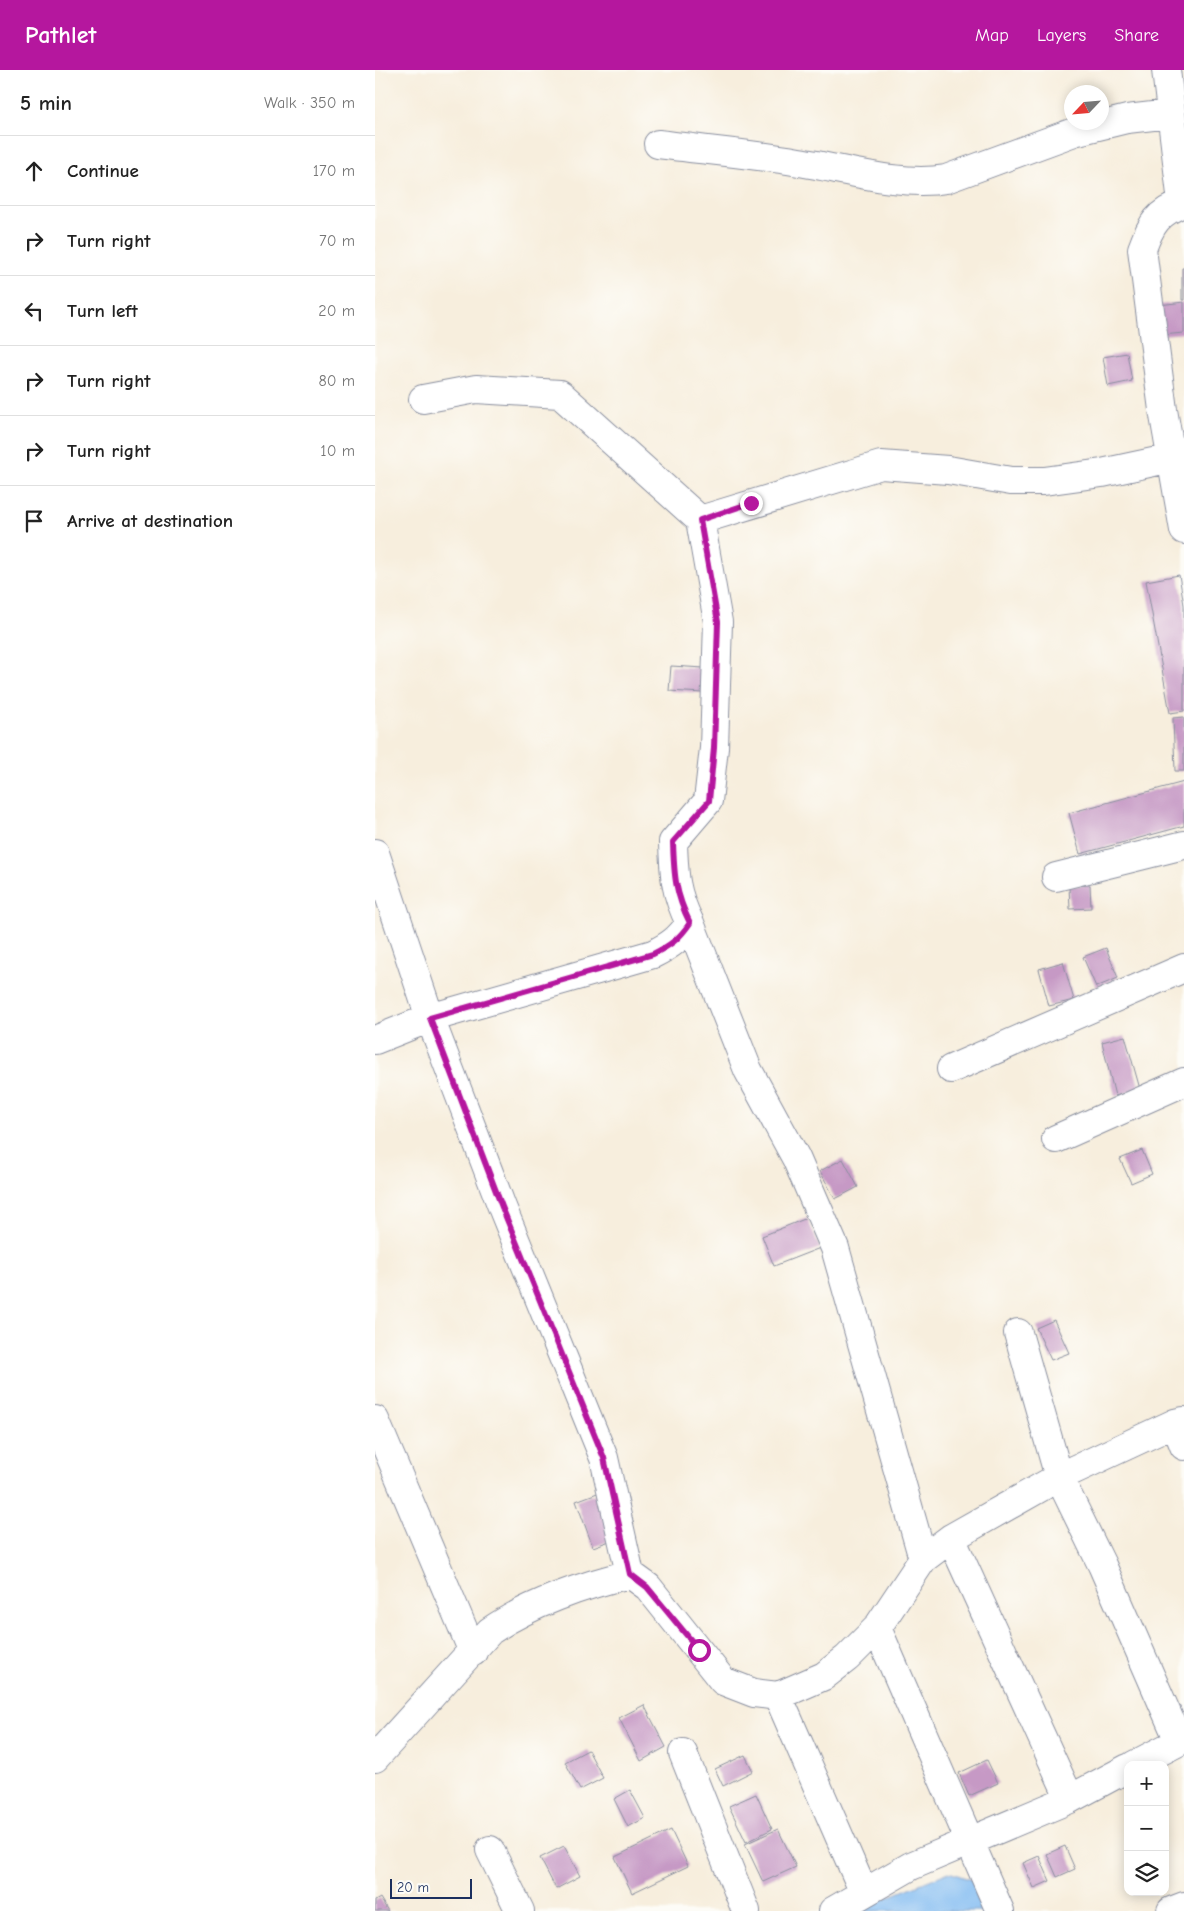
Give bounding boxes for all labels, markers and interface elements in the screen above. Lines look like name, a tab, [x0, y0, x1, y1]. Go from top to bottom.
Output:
text: Pathlet	[25, 21, 96, 49]
text: Map	[975, 25, 1009, 46]
text: Layers	[1037, 25, 1086, 46]
text: Share	[1114, 25, 1159, 46]
north arrow	[1064, 85, 1109, 130]
text: 5 min	[20, 91, 72, 115]
text: Walk · 350 m	[264, 94, 355, 112]
icon: ahead	[20, 157, 48, 185]
text: Continue	[67, 160, 139, 182]
text: 170 m	[313, 162, 355, 180]
icon: right	[20, 227, 48, 255]
text: Turn right	[67, 230, 151, 252]
text: 70 m	[319, 232, 355, 250]
icon: left	[20, 297, 48, 325]
text: Turn left	[67, 300, 138, 322]
text: 20 m	[318, 302, 355, 320]
icon: right	[20, 367, 48, 395]
text: Turn right	[67, 370, 151, 392]
text: 80 m	[318, 372, 355, 390]
icon: right	[20, 437, 48, 465]
text: Turn right	[67, 440, 151, 462]
text: 10 m	[320, 442, 355, 460]
route end	[740, 492, 763, 515]
icon: arrive	[20, 507, 48, 535]
text: Arrive at destination	[67, 510, 233, 532]
route start	[688, 1639, 711, 1662]
map controls	[1124, 1761, 1169, 1896]
button: +	[1124, 1761, 1169, 1806]
button: −	[1124, 1806, 1169, 1851]
button: layers	[1124, 1851, 1169, 1896]
scale bar	[390, 1876, 473, 1899]
text: 20 m	[397, 1879, 429, 1896]

